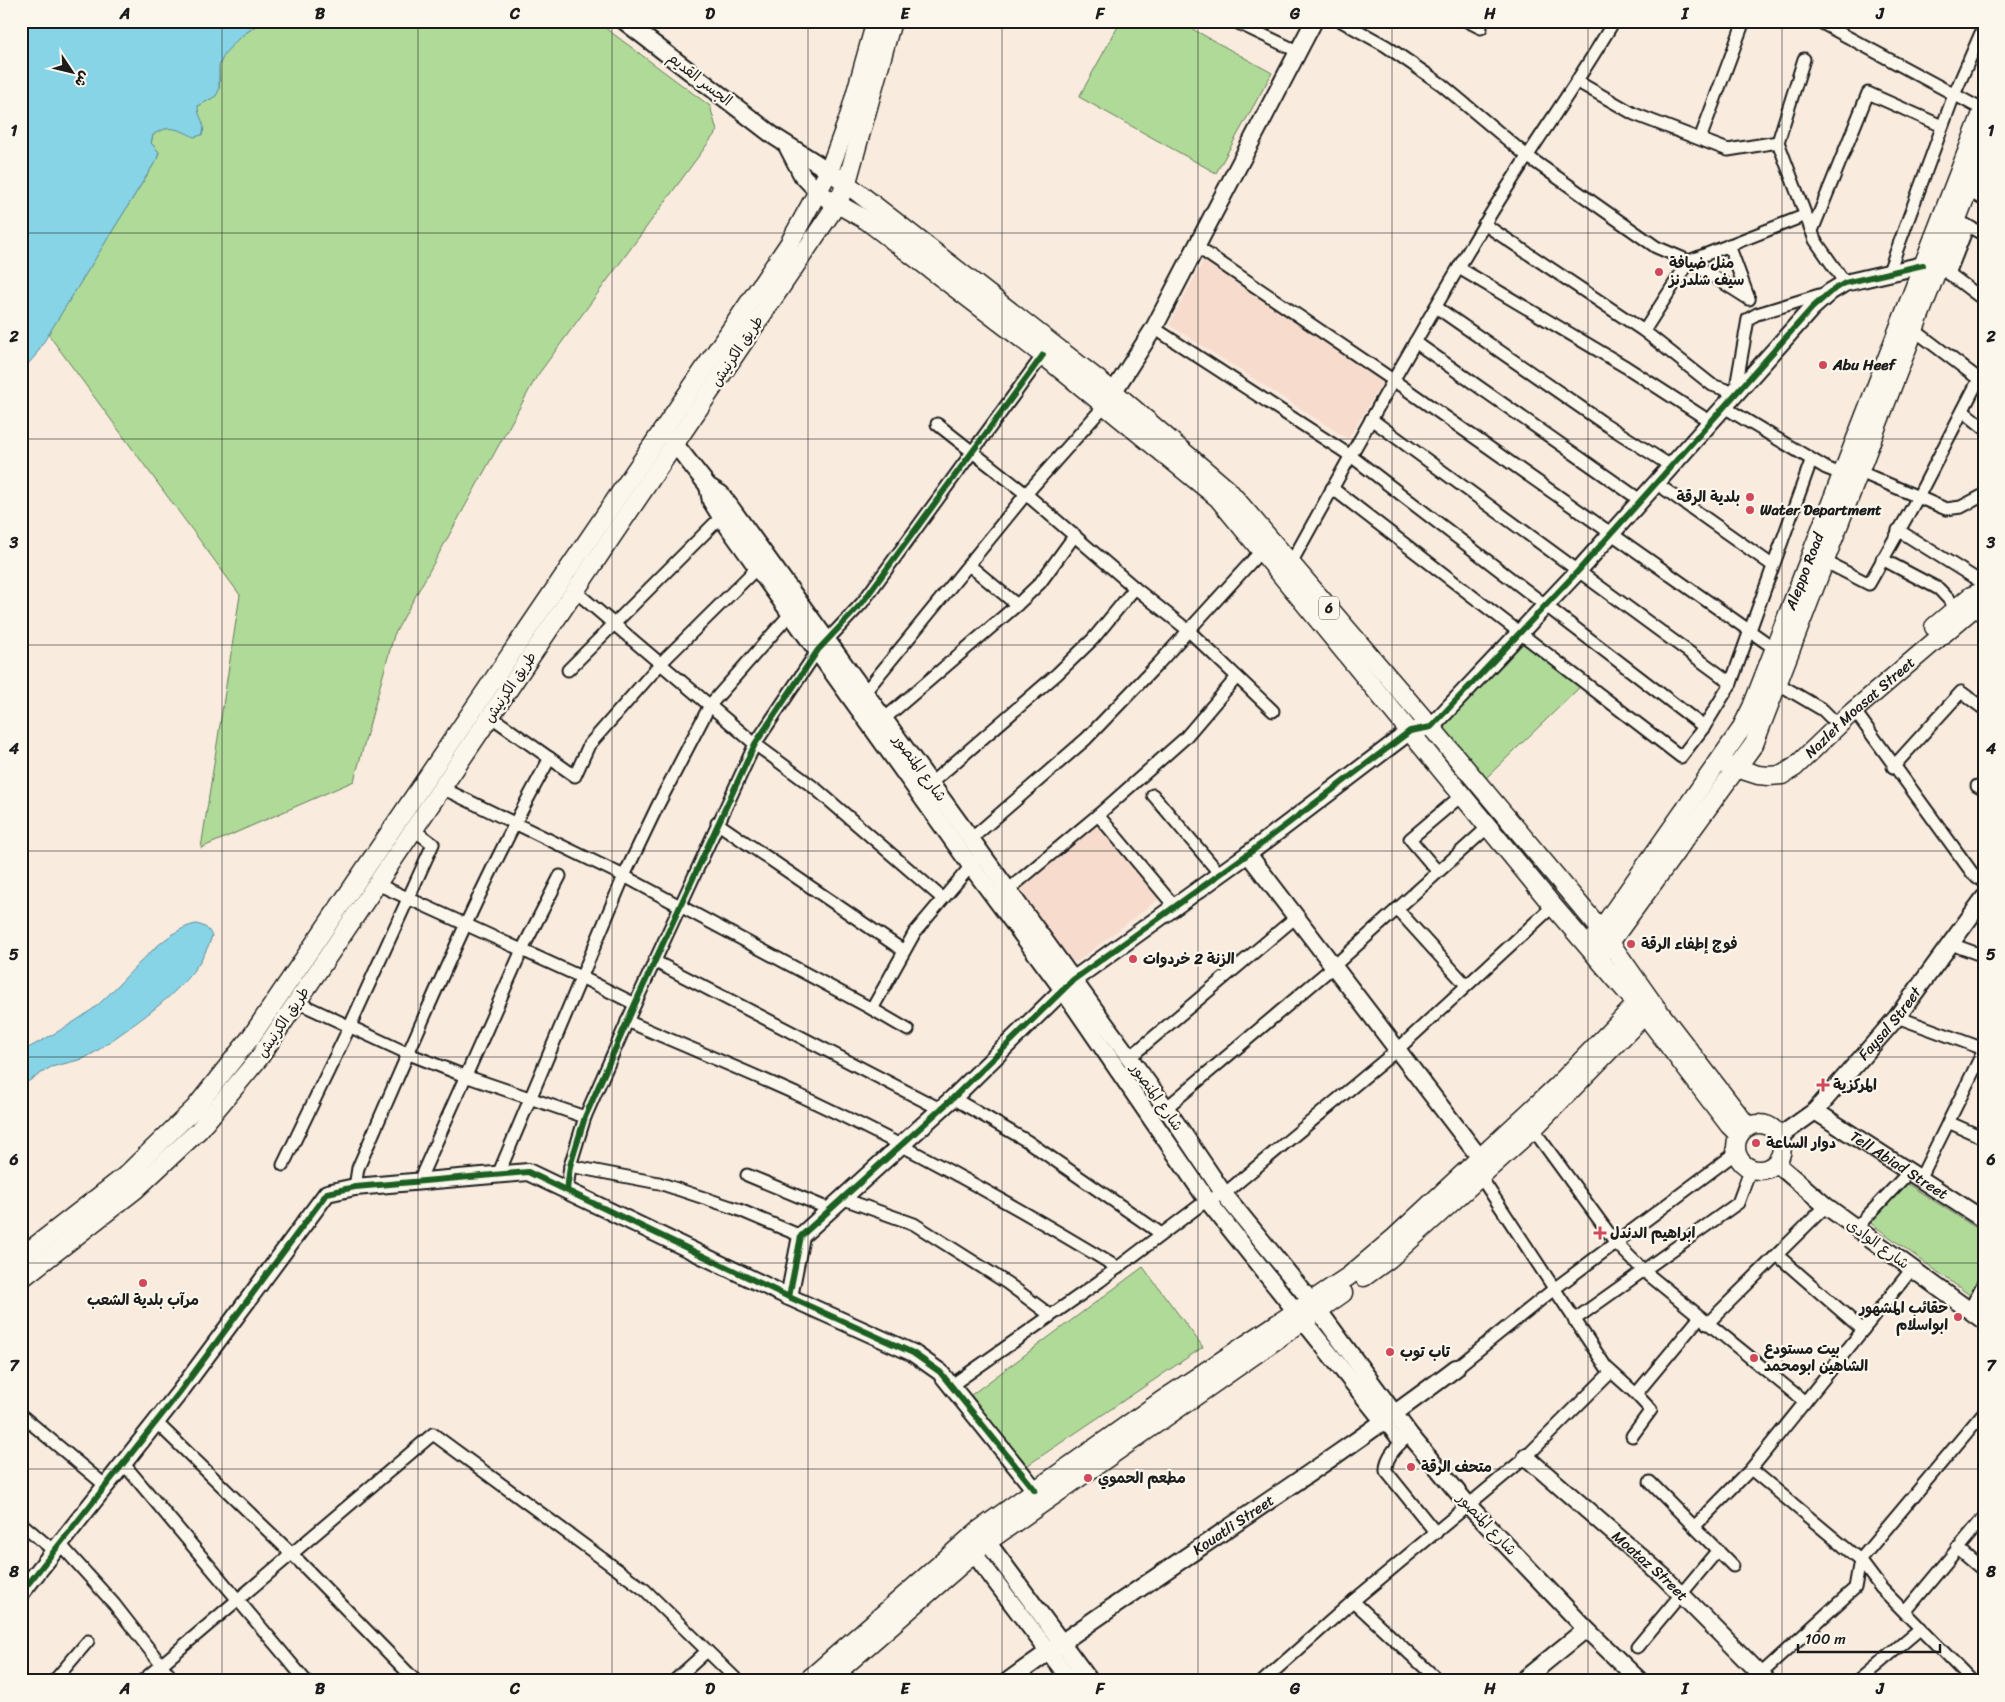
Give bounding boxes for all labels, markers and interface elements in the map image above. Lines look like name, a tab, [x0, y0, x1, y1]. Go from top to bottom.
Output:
text: A	[119, 0, 130, 28]
text: B	[315, 0, 326, 28]
text: C	[509, 0, 521, 28]
text: D	[705, 0, 715, 28]
text: E	[901, 0, 911, 28]
text: F	[1095, 0, 1106, 28]
text: G	[1289, 0, 1301, 28]
text: H	[1483, 0, 1496, 28]
text: I	[1681, 0, 1690, 28]
text: J	[1875, 0, 1885, 28]
street label: الجسر القديم	[662, 45, 738, 113]
north arrow	[48, 48, 98, 98]
text: ش	[68, 66, 97, 93]
text: 1	[11, 116, 18, 145]
text: 1	[1988, 116, 1995, 145]
place label: منل ضيافة سيف شلدرنز	[1667, 250, 1744, 293]
marker: منل ضيافة سيف شلدرنز	[1653, 266, 1665, 278]
street label: طريق الكرنيش	[704, 310, 770, 392]
text: 2	[8, 322, 19, 351]
text: 2	[1985, 322, 1996, 351]
place label: Abu Heef	[1832, 352, 1898, 378]
marker: Abu Heef	[1817, 359, 1829, 371]
place label: بلدية الرقة	[1677, 484, 1740, 510]
marker: بلدية الرقة	[1744, 491, 1756, 503]
place label: Water Department	[1760, 497, 1882, 523]
marker: Water Department	[1744, 504, 1756, 516]
text: 3	[9, 528, 19, 557]
street label: Aleppo Road	[1777, 528, 1832, 615]
text: 3	[1986, 528, 1996, 557]
road number: 6	[1319, 596, 1339, 620]
street label: طريق الكرنيش	[477, 646, 543, 728]
street label: Nazlet Moasat Street	[1798, 650, 1922, 765]
street label: شارع المنصور	[886, 728, 954, 807]
text: 4	[8, 734, 19, 763]
text: 4	[1985, 734, 1996, 763]
place label: فوج إطفاء الرقة	[1641, 931, 1738, 957]
marker: فوج إطفاء الرقة	[1625, 938, 1637, 950]
text: 5	[9, 940, 19, 969]
text: 5	[1986, 940, 1996, 969]
place label: الزنة 2 خردوات	[1143, 946, 1235, 972]
marker: الزنة 2 خردوات	[1127, 953, 1139, 965]
street label: Faysal Street	[1851, 980, 1929, 1067]
street label: طريق الكرنيش	[250, 981, 316, 1063]
street label: شارع المنصور	[1123, 1057, 1190, 1137]
place label: المركزية	[1833, 1072, 1877, 1098]
marker: المركزية	[1817, 1079, 1829, 1091]
street label: Tell Abiad Street	[1845, 1124, 1954, 1207]
place label: دوار الساعة	[1766, 1130, 1836, 1156]
marker: دوار الساعة	[1750, 1137, 1762, 1149]
text: 6	[8, 1145, 19, 1174]
text: 6	[1985, 1145, 1996, 1174]
street label: شارع الوادى	[1841, 1212, 1915, 1276]
place label: ابراهيم الدندل	[1610, 1220, 1696, 1246]
marker: ابراهيم الدندل	[1594, 1227, 1606, 1239]
marker: مرآب بلدية الشعب	[137, 1277, 149, 1289]
place label: مرآب بلدية الشعب	[87, 1287, 199, 1313]
place label: حقائب المشهور ابواسلام	[1857, 1295, 1948, 1338]
marker: حقائب المشهور ابواسلام	[1952, 1311, 1964, 1323]
place label: بيت مستودع الشاهين ابومحمد	[1764, 1336, 1868, 1379]
place label: تاب توب	[1400, 1339, 1451, 1365]
marker: تاب توب	[1384, 1346, 1396, 1358]
text: 7	[9, 1351, 20, 1380]
text: 7	[1986, 1351, 1997, 1380]
marker: بيت مستودع الشاهين ابومحمد	[1748, 1352, 1760, 1364]
place label: متحف الرقة	[1421, 1454, 1492, 1480]
marker: متحف الرقة	[1405, 1461, 1417, 1473]
place label: مطعم الحموي	[1098, 1465, 1186, 1491]
marker: مطعم الحموي	[1082, 1472, 1094, 1484]
street label: شارع المنصور	[1450, 1486, 1523, 1562]
street label: Kouatli Street	[1187, 1487, 1280, 1562]
street label: Moataz Street	[1606, 1524, 1695, 1608]
text: 8	[8, 1557, 19, 1586]
text: 8	[1985, 1557, 1996, 1586]
scale bar	[1798, 1622, 1940, 1654]
text: 100 m	[1805, 1626, 1846, 1652]
text: A	[119, 1674, 130, 1702]
text: B	[315, 1674, 326, 1702]
text: C	[509, 1674, 521, 1702]
text: D	[705, 1674, 715, 1702]
text: E	[901, 1674, 911, 1702]
text: F	[1095, 1674, 1106, 1702]
text: G	[1289, 1674, 1301, 1702]
text: H	[1483, 1674, 1496, 1702]
text: I	[1681, 1674, 1690, 1702]
text: J	[1875, 1674, 1885, 1702]

